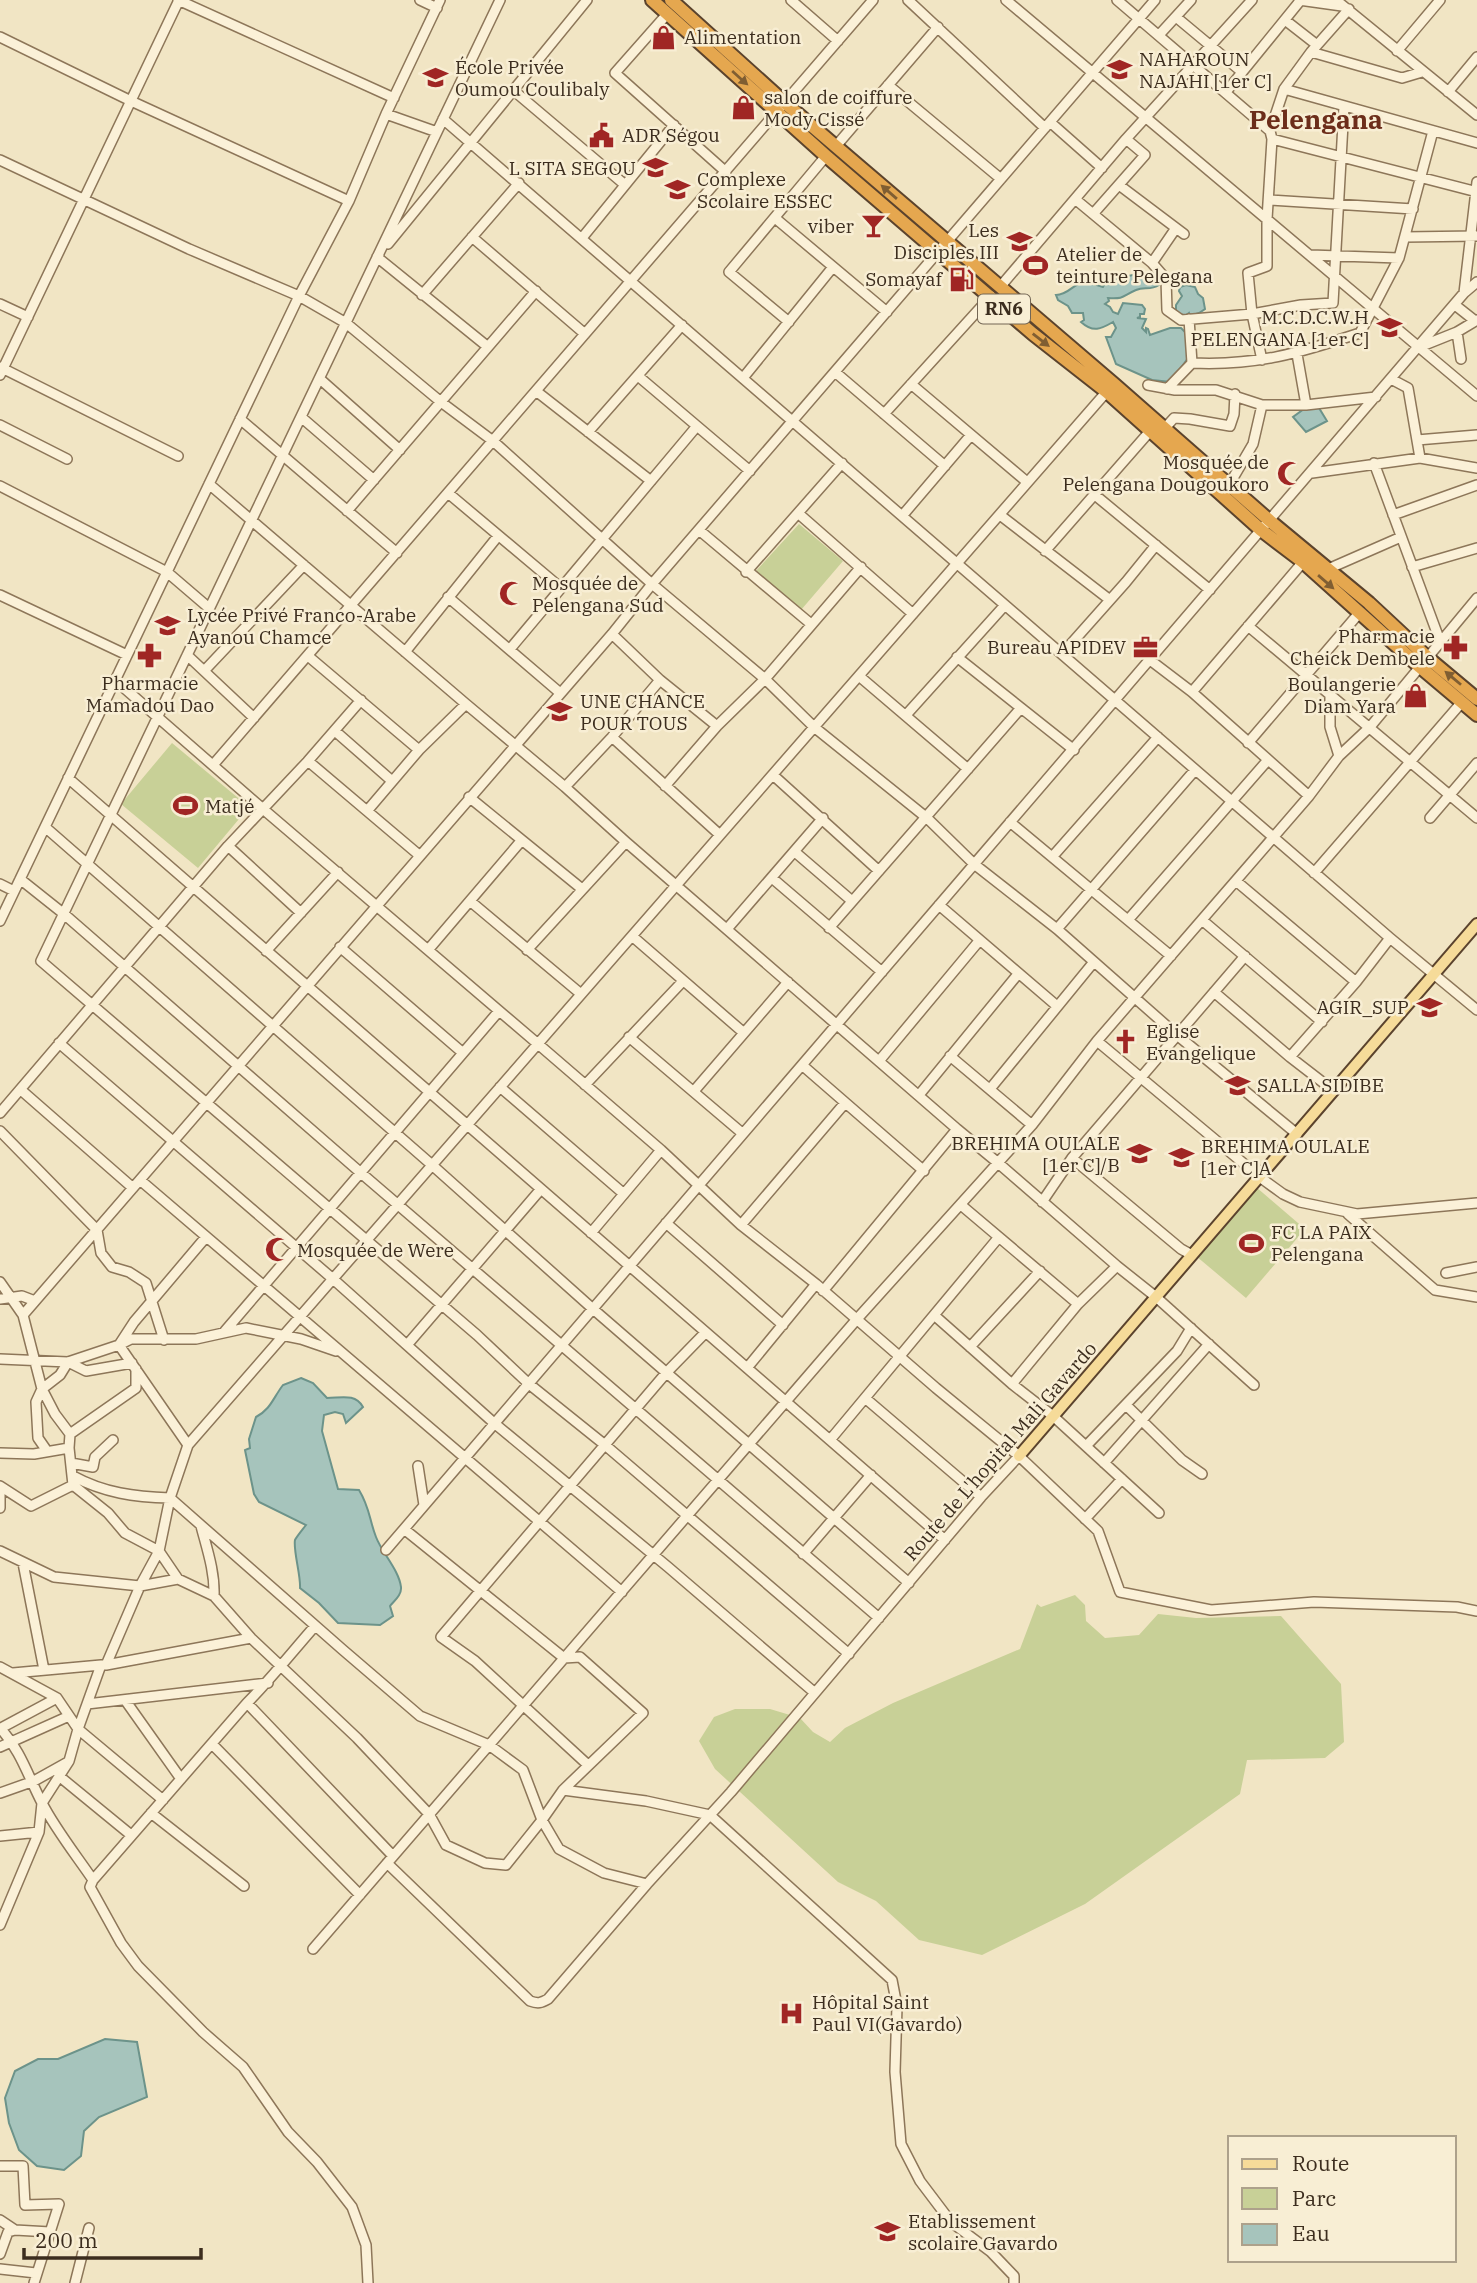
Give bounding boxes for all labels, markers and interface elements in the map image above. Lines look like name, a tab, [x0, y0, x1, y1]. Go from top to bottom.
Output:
shop icon: Alimentation	[650, 23, 678, 51]
place label: Alimentation	[684, 25, 801, 49]
place label: NAHAROUN NAJAHI [1er C]	[1139, 47, 1272, 93]
place label: École Privée Oumou Coulibaly	[455, 55, 610, 101]
school or university icon: NAHAROUN NAJAHI [1er C]	[1105, 56, 1133, 84]
school or university icon: École Privée Oumou Coulibaly	[421, 64, 449, 92]
one-way arrow	[731, 70, 748, 86]
place label: salon de coiffure Mody Cissé	[764, 85, 912, 131]
shop icon: salon de coiffure Mody Cissé	[730, 94, 758, 122]
district label: Pelengana	[1249, 102, 1383, 136]
public building icon: ADR Ségou	[588, 121, 616, 149]
place label: ADR Ségou	[622, 123, 720, 147]
school or university icon: L SITA SEGOU	[642, 154, 670, 182]
place label: L SITA SEGOU	[509, 156, 636, 180]
place label: Complexe Scolaire ESSEC	[697, 167, 833, 213]
school or university icon: Complexe Scolaire ESSEC	[663, 176, 691, 204]
one-way arrow	[880, 184, 898, 200]
bar icon: viber	[860, 212, 888, 240]
place label: viber	[808, 214, 855, 238]
place label: Les Disciples III	[894, 218, 999, 264]
school or university icon: Les Disciples III	[1005, 227, 1033, 255]
place label: Atelier de teinture Pelegana	[1056, 242, 1213, 288]
sports icon: Atelier de teinture Pelegana	[1022, 251, 1050, 279]
fuel station icon: Somayaf	[948, 265, 976, 293]
place label: Somayaf	[865, 267, 943, 291]
road number: RN6	[978, 295, 1030, 324]
place label: M.C.D.C.W.H PELENGANA [1er C]	[1191, 305, 1369, 351]
school or university icon: M.C.D.C.W.H PELENGANA [1er C]	[1375, 314, 1403, 342]
one-way arrow	[1032, 332, 1049, 347]
place label: Mosquée de Pelengana Dougoukoro	[1062, 450, 1269, 496]
mosque icon: Mosquée de Pelengana Dougoukoro	[1275, 459, 1303, 487]
place label: Mosquée de Pelengana Sud	[532, 571, 664, 617]
one-way arrow	[1317, 574, 1335, 590]
mosque icon: Mosquée de Pelengana Sud	[498, 580, 526, 608]
place label: Lycée Privé Franco-Arabe Ayanou Chamce	[187, 603, 416, 649]
school or university icon: Lycée Privé Franco-Arabe Ayanou Chamce	[153, 612, 181, 640]
place label: Pharmacie Cheick Dembele	[1290, 624, 1435, 670]
office icon: Bureau APIDEV	[1132, 633, 1160, 661]
pharmacy icon: Pharmacie Cheick Dembele	[1441, 633, 1469, 661]
place label: Bureau APIDEV	[987, 635, 1126, 659]
pharmacy icon: Pharmacie Mamadou Dao	[136, 641, 164, 669]
place label: Pharmacie Mamadou Dao	[86, 671, 214, 717]
one-way arrow	[1444, 671, 1462, 686]
place label: Boulangerie Diam Yara	[1288, 672, 1396, 718]
shop icon: Boulangerie Diam Yara	[1402, 681, 1430, 709]
place label: UNE CHANCE POUR TOUS	[580, 689, 705, 735]
school or university icon: UNE CHANCE POUR TOUS	[546, 698, 574, 726]
sports icon: Matjé	[171, 792, 199, 820]
place label: Matjé	[205, 794, 254, 818]
school or university icon: AGIR_SUP	[1415, 993, 1443, 1021]
place label: AGIR_SUP	[1316, 995, 1409, 1019]
place label: Eglise Evangelique	[1146, 1019, 1256, 1065]
church icon: Eglise Evangelique	[1112, 1028, 1140, 1056]
school or university icon: SALLA SIDIBE	[1223, 1071, 1251, 1099]
place label: SALLA SIDIBE	[1257, 1073, 1384, 1097]
place label: BREHIMA OULALE [1er C]/B	[951, 1131, 1120, 1177]
place label: BREHIMA OULALE [1er C]A	[1201, 1134, 1370, 1180]
school or university icon: BREHIMA OULALE [1er C]/B	[1126, 1140, 1154, 1168]
school or university icon: BREHIMA OULALE [1er C]A	[1167, 1143, 1195, 1171]
place label: FC LA PAIX Pelengana	[1271, 1220, 1372, 1266]
sports icon: FC LA PAIX Pelengana	[1237, 1229, 1265, 1257]
mosque icon: Mosquée de Were	[263, 1236, 291, 1264]
place label: Mosquée de Were	[297, 1238, 454, 1262]
street label: Route de L'hopital Mali Gavardo	[898, 1337, 1102, 1565]
place label: Hôpital Saint Paul VI(Gavardo)	[812, 1990, 962, 2036]
hospital icon: Hôpital Saint Paul VI(Gavardo)	[778, 1999, 806, 2027]
legend	[1228, 2136, 1456, 2262]
text: Route	[1292, 2149, 1349, 2177]
text: Parc	[1292, 2184, 1336, 2212]
place label: Etablissement scolaire Gavardo	[908, 2209, 1058, 2255]
scale bar	[24, 2216, 201, 2260]
school or university icon: Etablissement scolaire Gavardo	[874, 2218, 902, 2246]
text: Eau	[1292, 2219, 1330, 2247]
text: 200 m	[35, 2226, 98, 2254]

